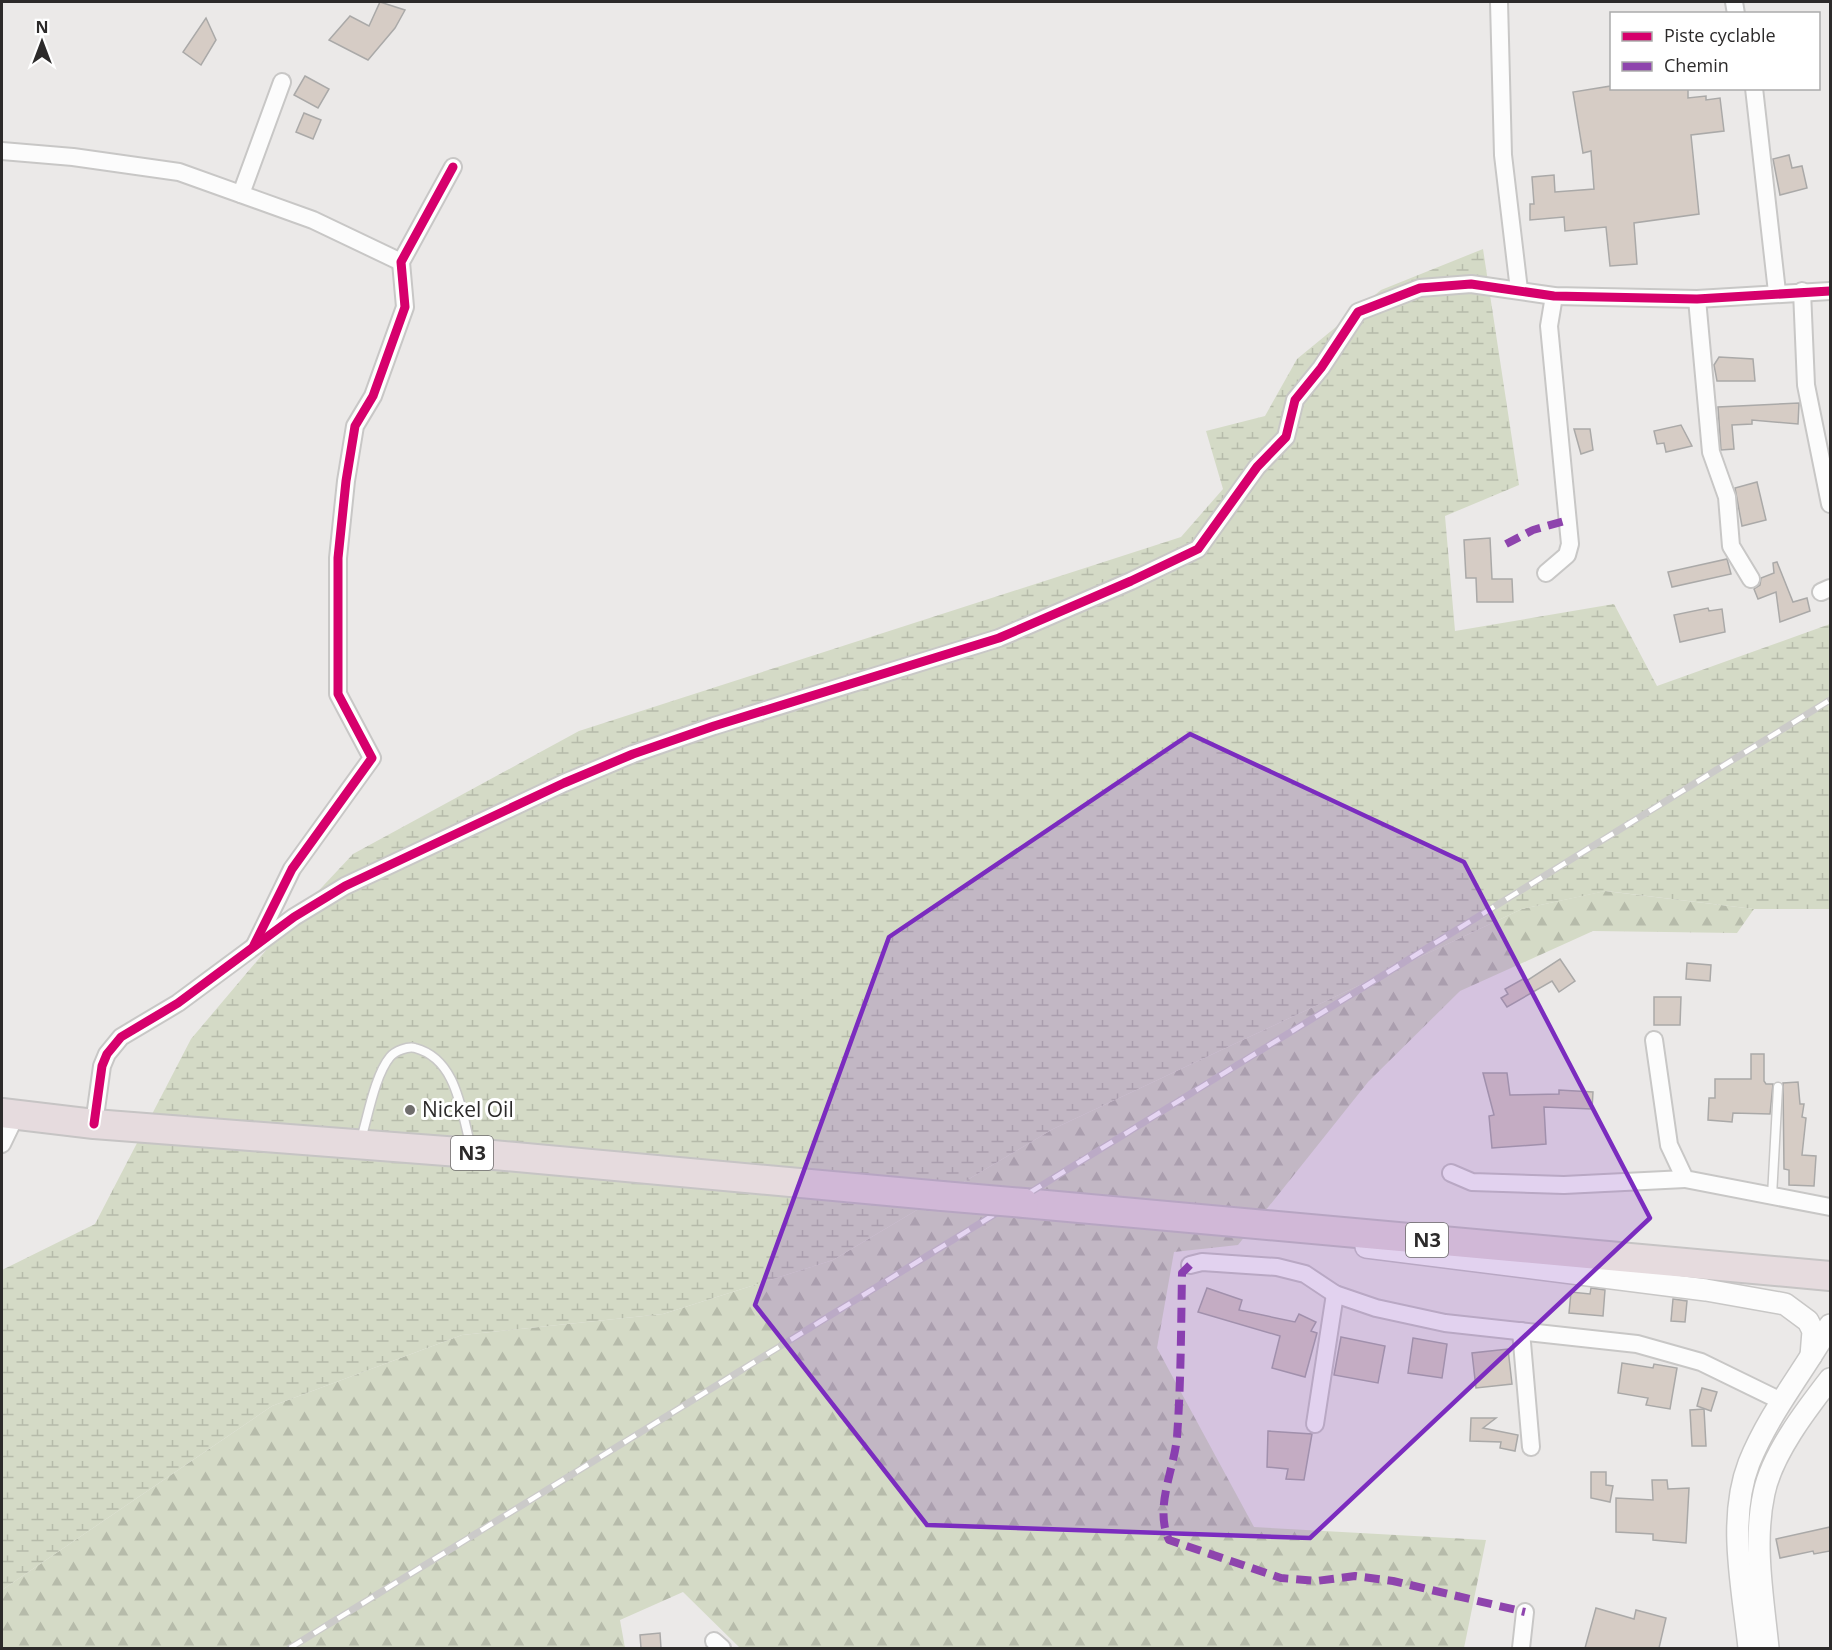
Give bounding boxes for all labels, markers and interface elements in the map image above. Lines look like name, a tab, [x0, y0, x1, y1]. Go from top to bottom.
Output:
north arrow	[12, 12, 72, 72]
legend	[1610, 12, 1820, 90]
text: N	[35, 16, 49, 38]
text: Piste cyclable	[1664, 23, 1776, 47]
text: Chemin	[1664, 53, 1729, 77]
place label: Nickel Oil	[422, 1095, 514, 1123]
marker: Nickel Oil	[403, 1103, 417, 1117]
road number: N3	[451, 1136, 493, 1170]
road number: N3	[1406, 1223, 1448, 1257]

